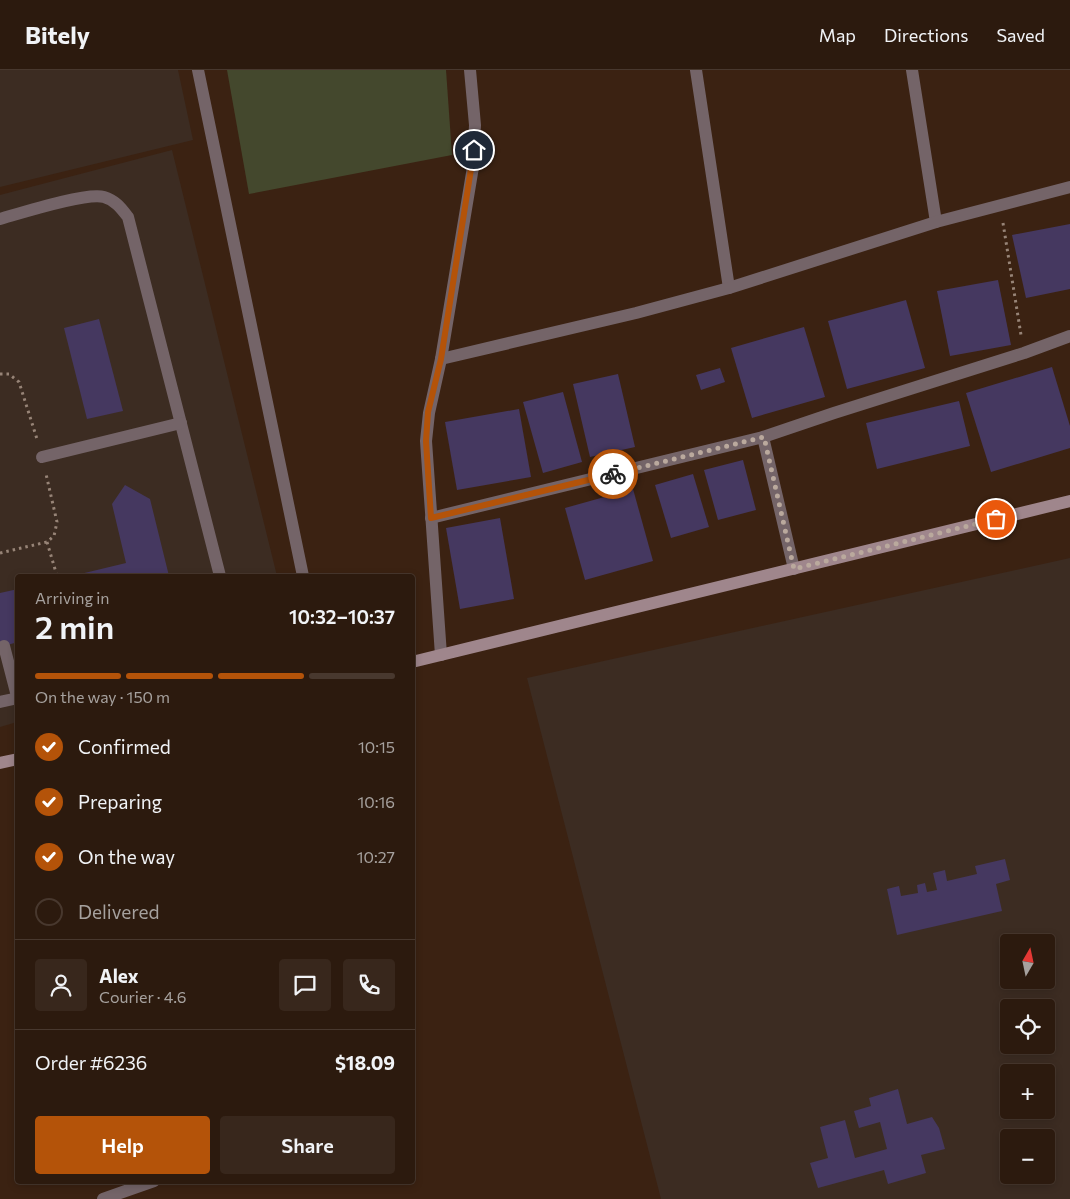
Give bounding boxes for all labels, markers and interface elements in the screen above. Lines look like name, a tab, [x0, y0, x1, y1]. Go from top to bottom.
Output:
text: Bitely	[25, 20, 90, 49]
text: Map	[819, 24, 856, 46]
text: Directions	[884, 24, 968, 46]
text: Saved	[996, 24, 1045, 46]
pin	[453, 129, 495, 171]
icon: home	[460, 136, 488, 164]
courier	[588, 449, 638, 499]
icon: bike	[599, 460, 627, 488]
pin	[975, 498, 1017, 540]
icon: bag	[982, 505, 1010, 533]
text: Arriving in	[35, 588, 109, 607]
text: 10:32–10:37	[289, 605, 395, 628]
text: 2 min	[35, 606, 114, 646]
text: On the way · 150 m	[35, 687, 170, 706]
icon: check	[35, 733, 63, 761]
text: Confirmed	[78, 735, 171, 758]
text: 10:15	[358, 737, 395, 756]
icon: check	[35, 788, 63, 816]
text: Preparing	[78, 790, 162, 813]
text: 10:16	[357, 792, 395, 811]
icon: check	[35, 843, 63, 871]
text: On the way	[78, 845, 175, 868]
text: 10:27	[357, 847, 395, 866]
text: Delivered	[78, 900, 159, 923]
north arrow	[1000, 934, 1055, 989]
map controls	[1000, 934, 1055, 1184]
button: person	[35, 959, 87, 1011]
button: chat	[279, 959, 331, 1011]
button: phone	[343, 959, 395, 1011]
text: Alex	[99, 964, 139, 987]
text: Courier · 4.6	[99, 987, 186, 1006]
button: locate	[1000, 999, 1055, 1054]
text: Order #6236	[35, 1051, 147, 1074]
text: $18.09	[335, 1051, 395, 1074]
button: +	[1000, 1064, 1055, 1119]
button: Help	[35, 1116, 210, 1174]
button: Share	[220, 1116, 395, 1174]
button: −	[1000, 1129, 1055, 1184]

